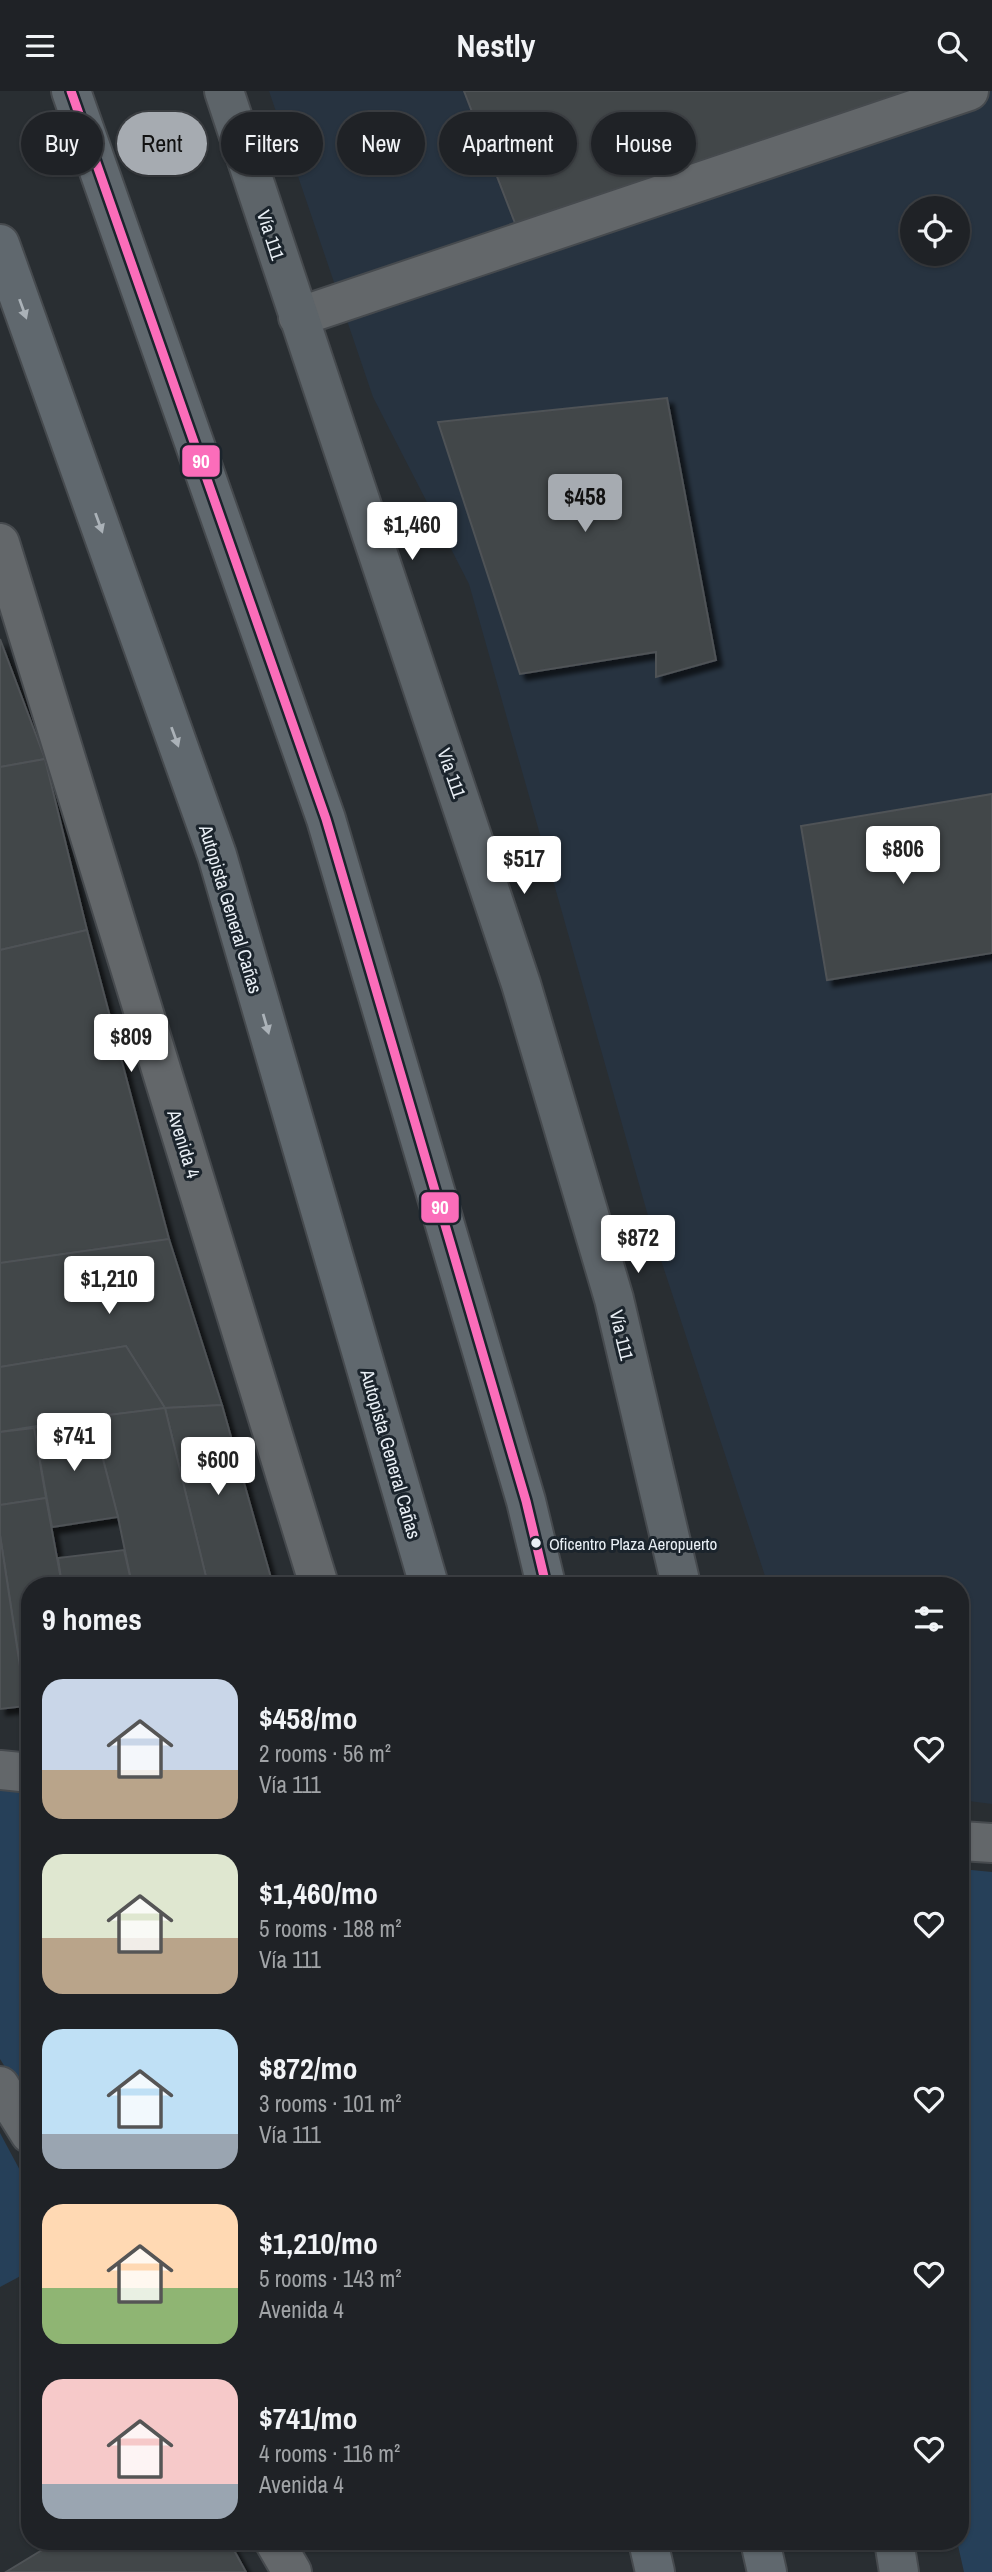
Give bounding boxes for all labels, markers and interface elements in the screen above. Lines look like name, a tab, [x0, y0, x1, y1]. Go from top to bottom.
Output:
text: Nestly	[457, 24, 535, 67]
icon: menu	[21, 27, 59, 65]
icon: search	[933, 27, 971, 65]
chip: Buy	[21, 112, 103, 175]
chip: Rent	[117, 112, 207, 175]
chip: Filters	[221, 112, 323, 175]
chip: New	[337, 112, 425, 175]
chip: Apartment	[439, 112, 577, 175]
chip: House	[591, 112, 696, 175]
map controls	[900, 196, 970, 266]
button: locate	[900, 196, 970, 266]
street label: Vía 111	[251, 207, 291, 264]
one-way arrow	[18, 298, 29, 319]
line badge: 90	[181, 444, 221, 478]
text: 90	[192, 448, 210, 474]
pin: $458	[544, 475, 626, 534]
text: $458	[564, 481, 606, 512]
pin: $1,460	[355, 503, 469, 562]
text: $1,460	[383, 509, 441, 540]
one-way arrow	[94, 513, 105, 534]
one-way arrow	[170, 727, 181, 748]
street label: Vía 111	[431, 745, 473, 802]
street label: Autopista General Cañas	[193, 821, 269, 997]
pin: $806	[862, 827, 944, 886]
text: $806	[882, 833, 924, 864]
pin: $517	[483, 837, 565, 896]
text: $517	[503, 843, 545, 874]
one-way arrow	[261, 1013, 272, 1035]
pin: $809	[90, 1014, 172, 1074]
text: $809	[110, 1021, 152, 1052]
street label: Avenida 4	[161, 1106, 207, 1182]
line badge: 90	[420, 1191, 460, 1224]
text: 90	[431, 1194, 449, 1220]
pin: $872	[597, 1215, 679, 1275]
text: $872	[617, 1222, 659, 1253]
pin: $1,210	[52, 1257, 166, 1316]
text: $1,210	[80, 1263, 138, 1294]
street label: Vía 111	[604, 1307, 640, 1363]
street label: Autopista General Cañas	[354, 1365, 428, 1542]
pin: $741	[33, 1413, 115, 1473]
text: $741	[53, 1420, 95, 1451]
pin: $600	[177, 1437, 259, 1497]
text: $600	[197, 1444, 239, 1475]
place label: Oficentro Plaza Aeropuerto	[549, 1532, 717, 1555]
marker: Oficentro Plaza Aeropuerto	[529, 1536, 543, 1550]
text: 9 homes	[42, 1599, 142, 1639]
icon: filters	[910, 1600, 948, 1638]
text: $458/mo	[259, 1698, 357, 1738]
icon: home	[98, 1707, 182, 1791]
icon: heart	[910, 1730, 948, 1768]
text: 2 rooms · 56 m²	[259, 1738, 391, 1769]
text: Vía 111	[259, 1769, 321, 1800]
text: $1,460/mo	[259, 1873, 378, 1913]
icon: home	[98, 1882, 182, 1966]
icon: heart	[910, 1905, 948, 1943]
text: 5 rooms · 188 m²	[259, 1913, 402, 1944]
text: Vía 111	[259, 1944, 321, 1975]
text: $872/mo	[259, 2048, 357, 2088]
icon: home	[98, 2057, 182, 2141]
icon: heart	[910, 2080, 948, 2118]
text: 3 rooms · 101 m²	[259, 2088, 402, 2119]
text: Vía 111	[259, 2119, 321, 2150]
text: $1,210/mo	[259, 2223, 378, 2263]
icon: home	[98, 2232, 182, 2316]
icon: heart	[910, 2255, 948, 2293]
text: 5 rooms · 143 m²	[259, 2263, 402, 2294]
text: Avenida 4	[259, 2294, 344, 2325]
text: $741/mo	[259, 2398, 357, 2438]
icon: home	[98, 2407, 182, 2491]
icon: heart	[910, 2430, 948, 2468]
text: 4 rooms · 116 m²	[259, 2438, 400, 2469]
text: Avenida 4	[259, 2469, 344, 2500]

